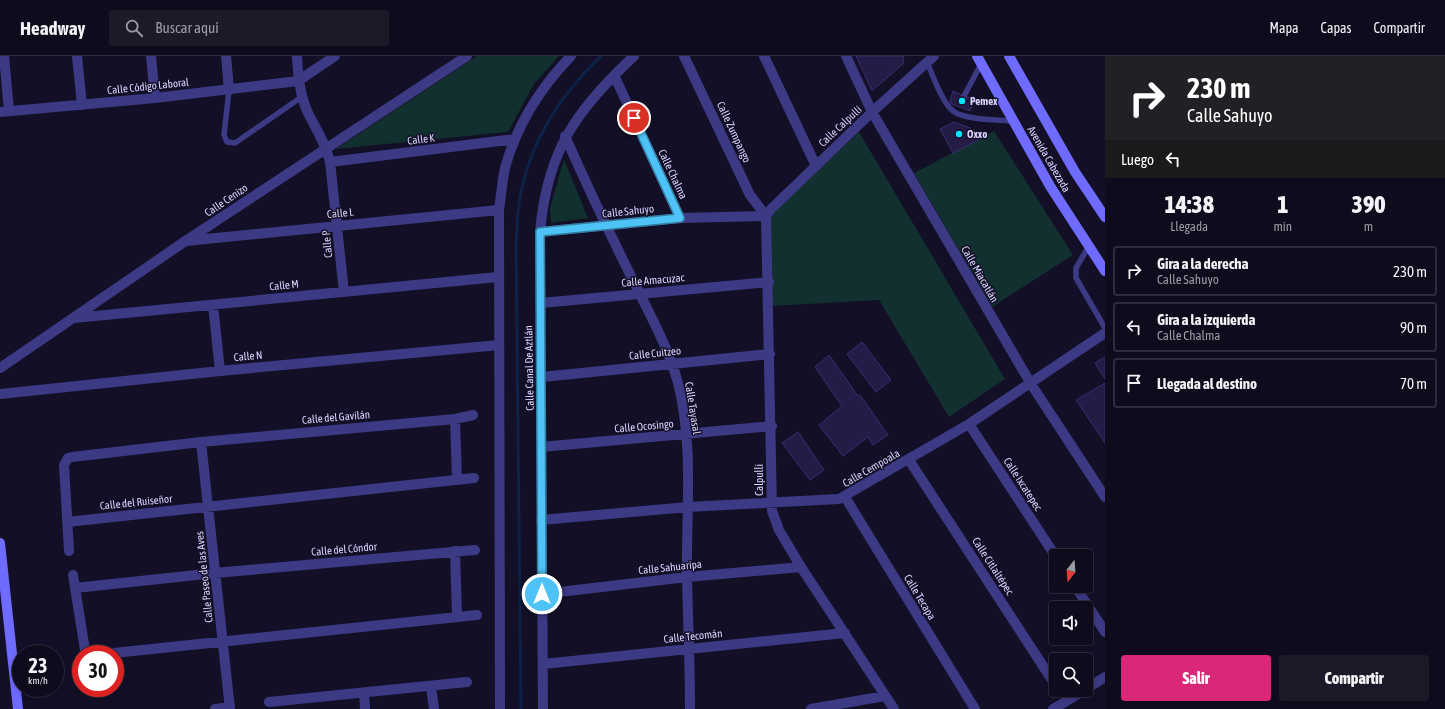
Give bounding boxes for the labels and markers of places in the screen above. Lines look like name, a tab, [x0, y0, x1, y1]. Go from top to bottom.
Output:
place label: Pemex	[970, 95, 998, 107]
marker: Pemex	[957, 96, 967, 106]
pin	[617, 101, 651, 135]
place label: Oxxo	[967, 128, 987, 140]
marker: Oxxo	[954, 129, 964, 139]

